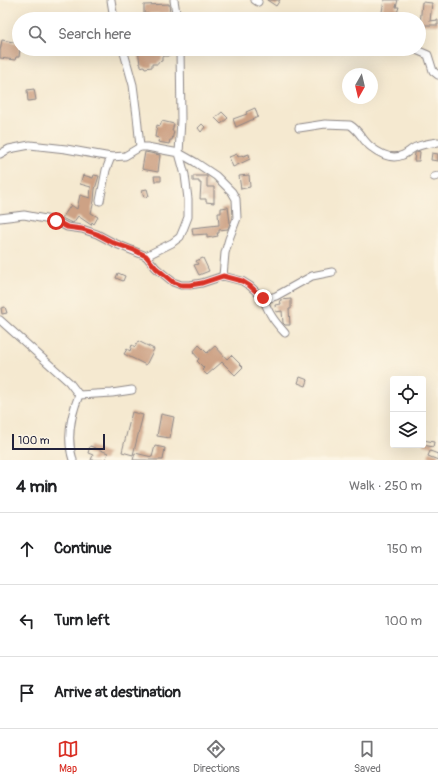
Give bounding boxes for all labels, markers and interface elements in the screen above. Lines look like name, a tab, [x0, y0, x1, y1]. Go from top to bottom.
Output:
search box	[12, 12, 426, 56]
icon: search	[26, 23, 48, 45]
text: Search here	[58, 25, 131, 44]
north arrow	[342, 68, 378, 104]
route start	[47, 212, 65, 230]
route end	[254, 289, 272, 307]
map controls	[390, 376, 426, 448]
button: locate	[390, 376, 426, 412]
button: layers	[390, 412, 426, 448]
scale bar	[12, 432, 105, 451]
text: 100 m	[18, 434, 49, 447]
text: 4 min	[16, 476, 57, 497]
text: Walk · 250 m	[349, 478, 422, 494]
icon: ahead	[16, 538, 38, 560]
text: Continue	[54, 539, 112, 558]
text: 150 m	[387, 541, 422, 557]
icon: left	[16, 610, 38, 632]
text: Turn left	[54, 611, 110, 630]
text: 100 m	[385, 613, 422, 629]
icon: arrive	[16, 682, 38, 704]
text: Arrive at destination	[54, 683, 181, 702]
tab: Map	[57, 738, 79, 775]
tab: Directions	[193, 738, 240, 775]
tab: Saved	[354, 738, 381, 775]

